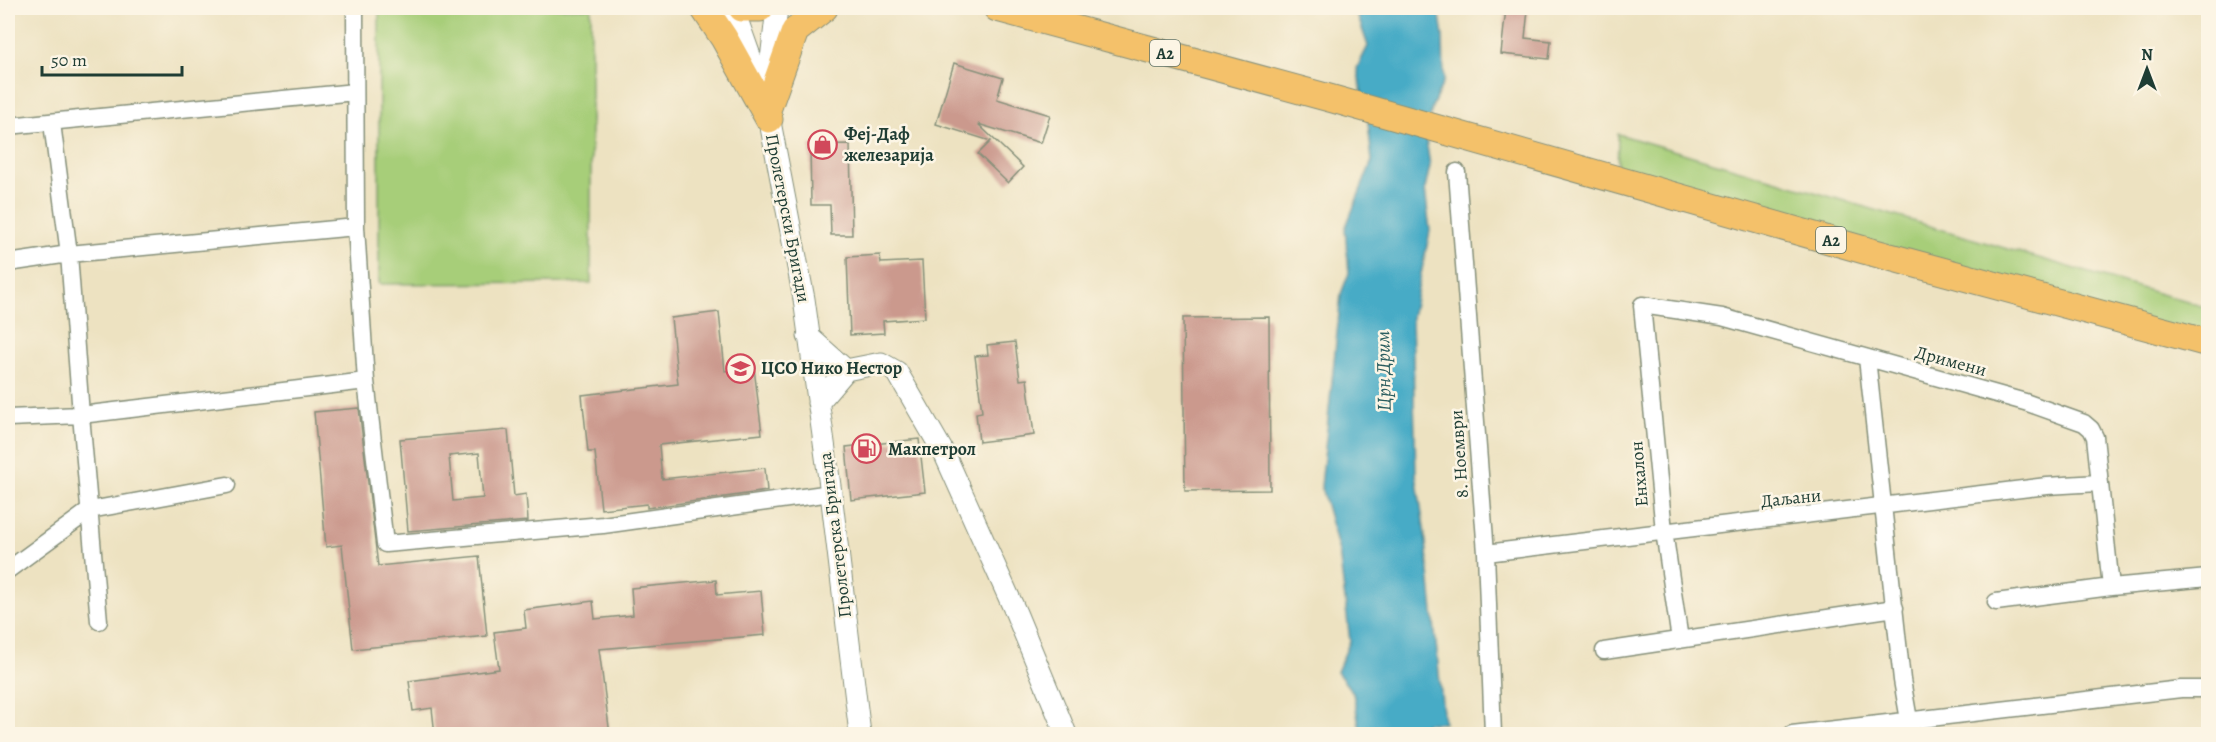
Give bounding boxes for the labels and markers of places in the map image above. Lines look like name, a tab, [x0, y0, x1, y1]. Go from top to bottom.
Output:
place label: Феј-Даф железарија	[844, 122, 934, 167]
shop icon: Феј-Даф железарија	[807, 128, 839, 160]
school or university icon: ЦСО Нико Нестор	[724, 352, 756, 384]
place label: ЦСО Нико Нестор	[761, 356, 903, 380]
fuel station icon: Макпетрол	[851, 433, 883, 465]
place label: Макпетрол	[888, 437, 976, 461]

